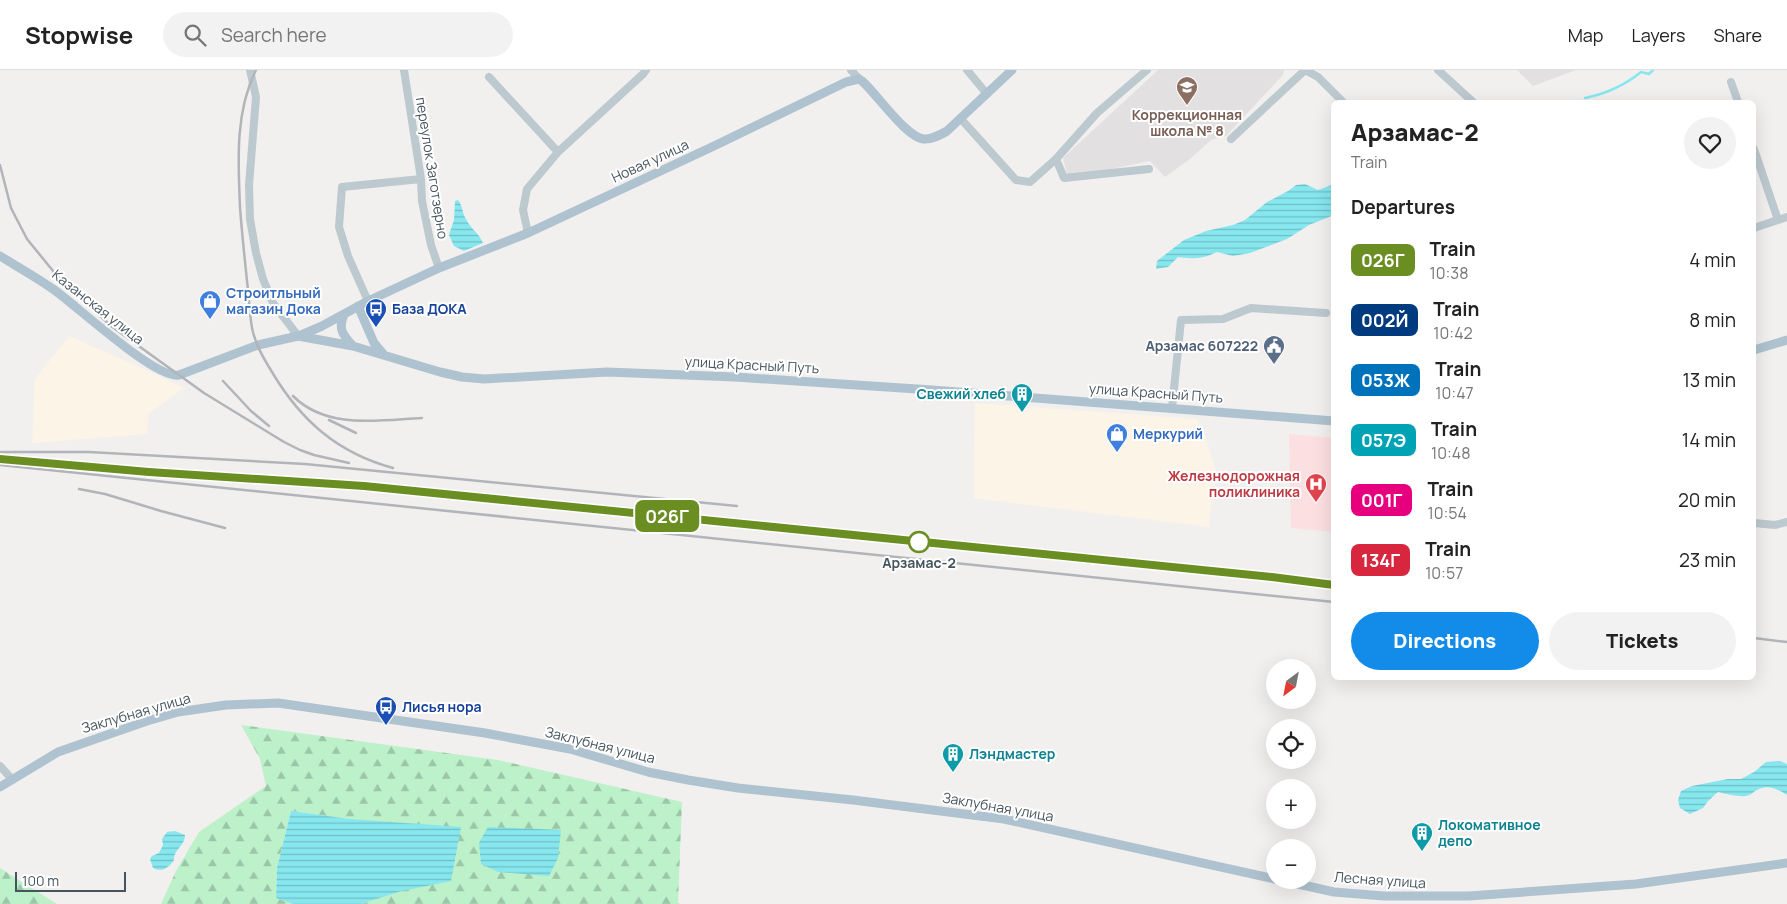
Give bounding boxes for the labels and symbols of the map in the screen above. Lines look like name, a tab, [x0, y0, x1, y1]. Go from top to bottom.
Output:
school or university icon: Коррекционная школа № 8	[1175, 75, 1199, 106]
street label: переулок Заготзерно	[412, 96, 453, 240]
place label: Коррекционная школа № 8	[1132, 105, 1242, 140]
street label: Новая улица	[608, 134, 692, 187]
street label: Казанская улица	[48, 265, 148, 349]
place label: Строитльный магазин Дока	[226, 283, 321, 318]
shop icon: Строитльный магазин Дока	[198, 289, 222, 320]
bus stop icon: База ДОКА	[364, 297, 388, 328]
place label: База ДОКА	[392, 299, 467, 318]
public building icon: Арзамас 607222	[1262, 334, 1286, 365]
place label: Арзамас 607222	[1145, 336, 1258, 355]
street label: улица Красный Путь	[684, 351, 820, 378]
street label: улица Красный Путь	[1088, 378, 1224, 407]
building icon: Свежий хлеб	[1010, 382, 1034, 413]
place label: Свежий хлеб	[916, 384, 1006, 403]
shop icon: Меркурий	[1105, 422, 1129, 453]
place label: Меркурий	[1133, 424, 1203, 443]
place label: Железнодорожная поликлиника	[1168, 466, 1300, 501]
hospital icon: Железнодорожная поликлиника	[1304, 472, 1328, 503]
line badge: 026Г	[632, 500, 702, 532]
marker: Арзамас-2	[908, 531, 930, 553]
place label: Арзамас-2	[882, 553, 956, 572]
north arrow	[1266, 659, 1316, 709]
street label: Заклубная улица	[79, 688, 193, 737]
bus stop icon: Лисья нора	[374, 695, 398, 726]
place label: Лисья нора	[402, 697, 482, 716]
street label: Заклубная улица	[543, 722, 657, 767]
building icon: Лэндмастер	[941, 742, 965, 773]
place label: Лэндмастер	[969, 744, 1056, 763]
street label: Заклубная улица	[941, 787, 1055, 826]
place label: Локомативное депо	[1438, 815, 1541, 850]
building icon: Локомативное депо	[1410, 821, 1434, 852]
street label: Лесная улица	[1334, 867, 1427, 892]
scale bar	[15, 869, 126, 892]

